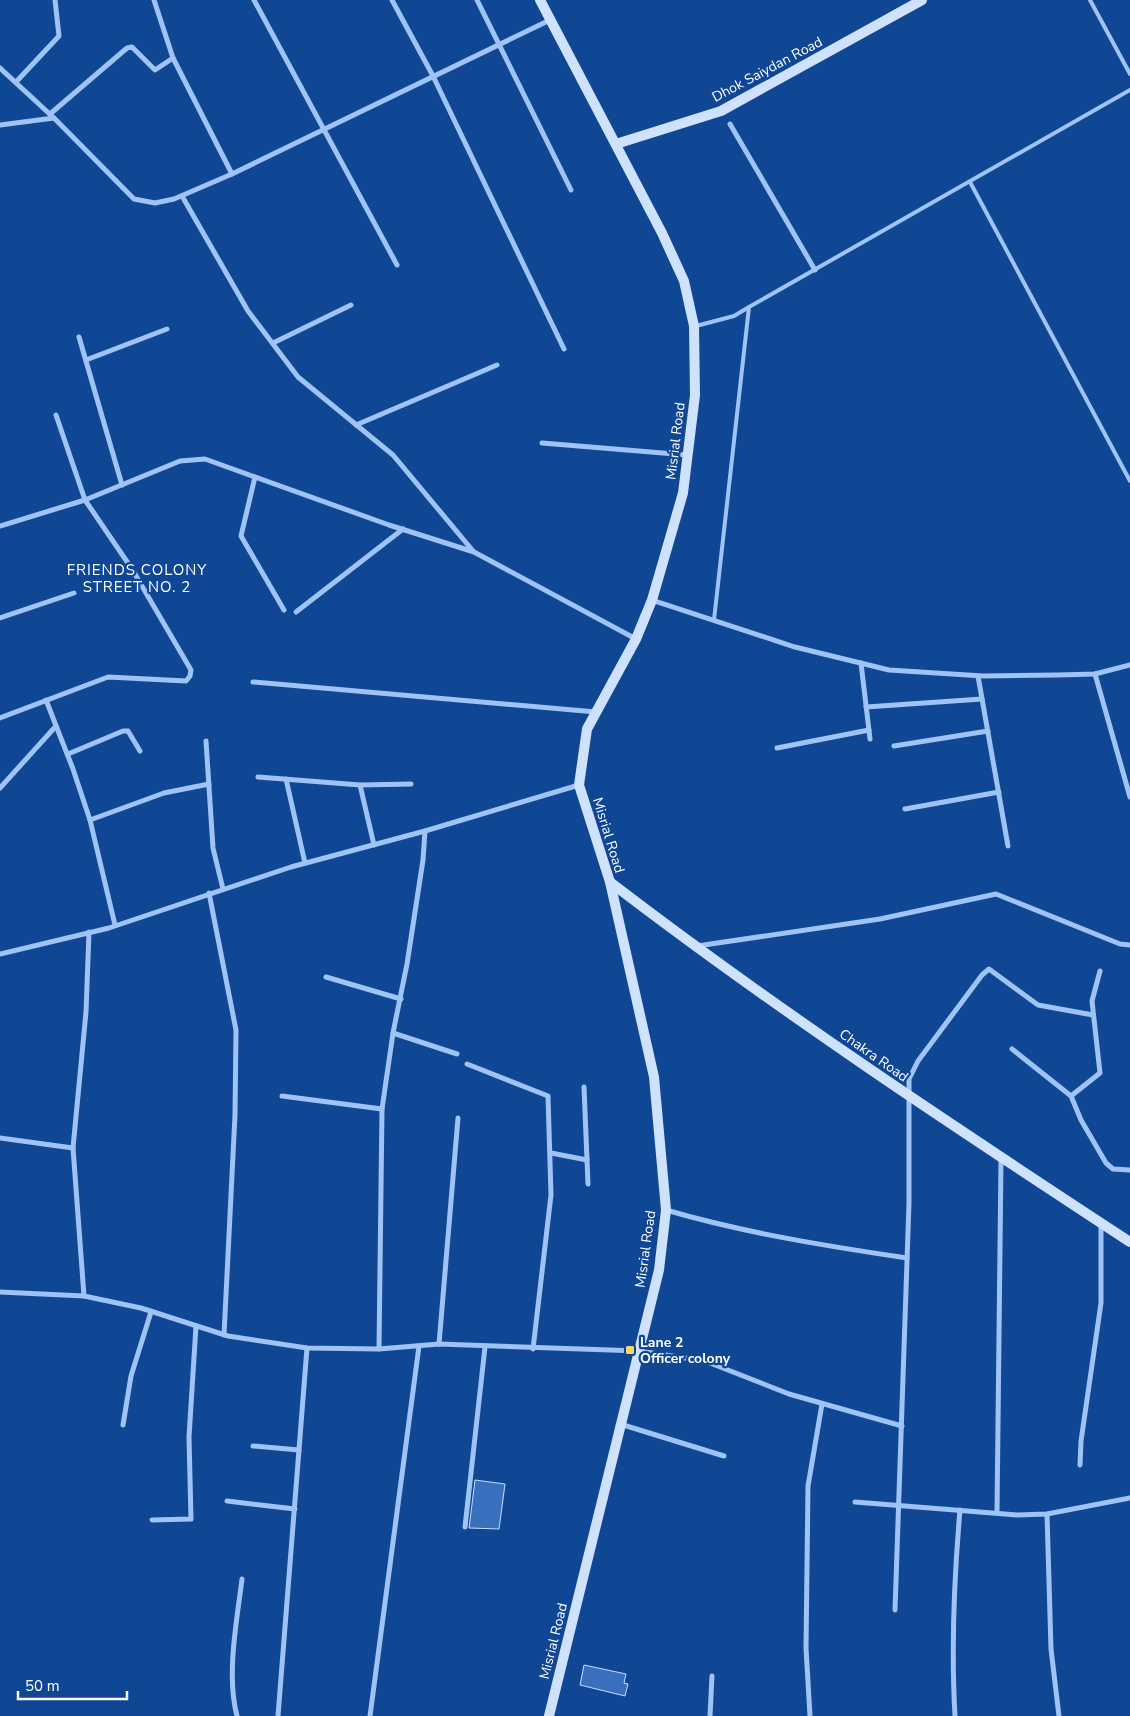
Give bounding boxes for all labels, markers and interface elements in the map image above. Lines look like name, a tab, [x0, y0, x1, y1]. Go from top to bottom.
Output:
street label: Dhok Saiydan Road	[709, 32, 826, 107]
street label: Misrial Road	[661, 401, 690, 481]
district label: FRIENDS COLONY STREET NO. 2	[67, 560, 207, 597]
street label: Misrial Road	[588, 795, 629, 875]
street label: Chakra Road	[835, 1025, 912, 1086]
street label: Misrial Road	[631, 1209, 660, 1289]
place label: Lane 2 Officer colony	[640, 1333, 731, 1368]
marker: Lane 2 Officer colony	[624, 1344, 636, 1356]
street label: Misrial Road	[535, 1601, 572, 1681]
scale bar	[18, 1668, 126, 1700]
text: 50 m	[25, 1676, 60, 1696]

